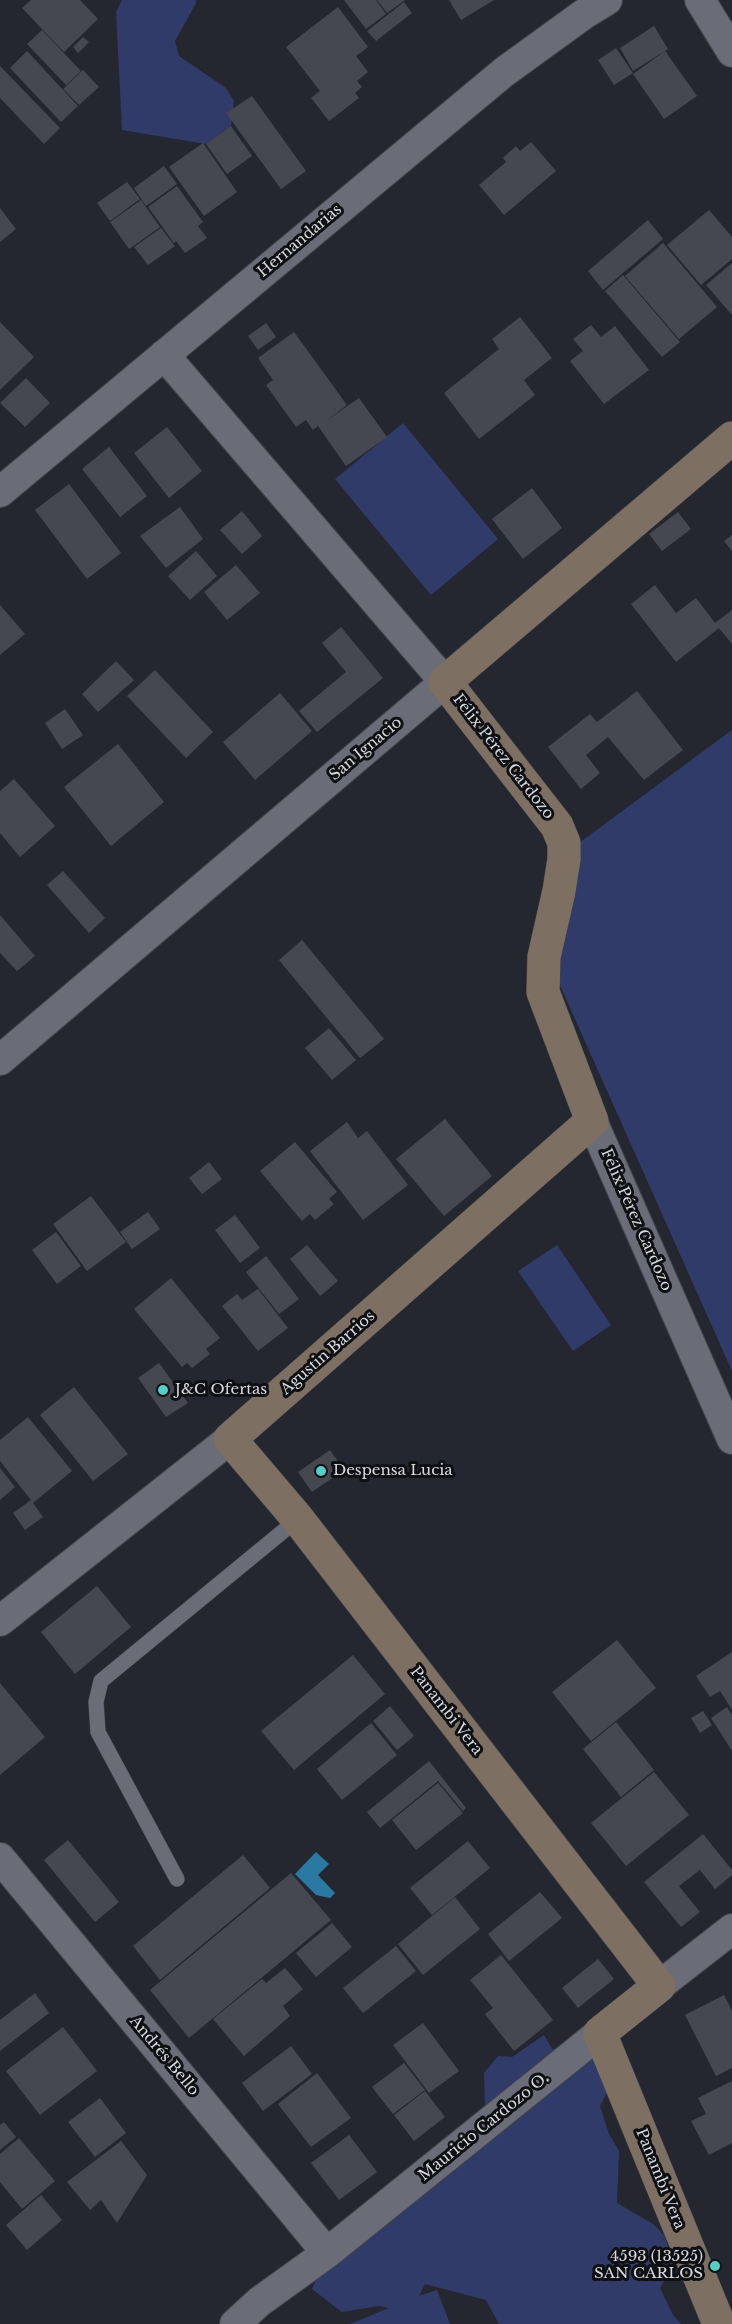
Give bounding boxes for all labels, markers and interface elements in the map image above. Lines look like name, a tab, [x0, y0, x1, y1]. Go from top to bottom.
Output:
street label: Hernandarias	[254, 201, 346, 281]
street label: Félix Pérez Cardozo	[449, 691, 557, 823]
street label: San Ignacio	[326, 713, 406, 785]
street label: Félix Pérez Cardozo	[597, 1146, 675, 1294]
street label: Agustin Barrios	[277, 1307, 379, 1399]
place label: J&C Ofertas	[175, 1381, 267, 1399]
marker: J&C Ofertas	[156, 1383, 170, 1397]
place label: Despensa Lucia	[333, 1462, 453, 1480]
marker: Despensa Lucia	[314, 1464, 328, 1478]
street label: Panambi Vera	[406, 1663, 486, 1759]
street label: Andrés Bello	[125, 2013, 203, 2099]
street label: Mauricio Cardozo O.	[416, 2069, 552, 2185]
street label: Panambi Vera	[632, 2126, 688, 2232]
place label: 4593 (13525) SAN CARLOS	[594, 2248, 703, 2283]
marker: 4593 (13525) SAN CARLOS	[708, 2259, 722, 2273]

